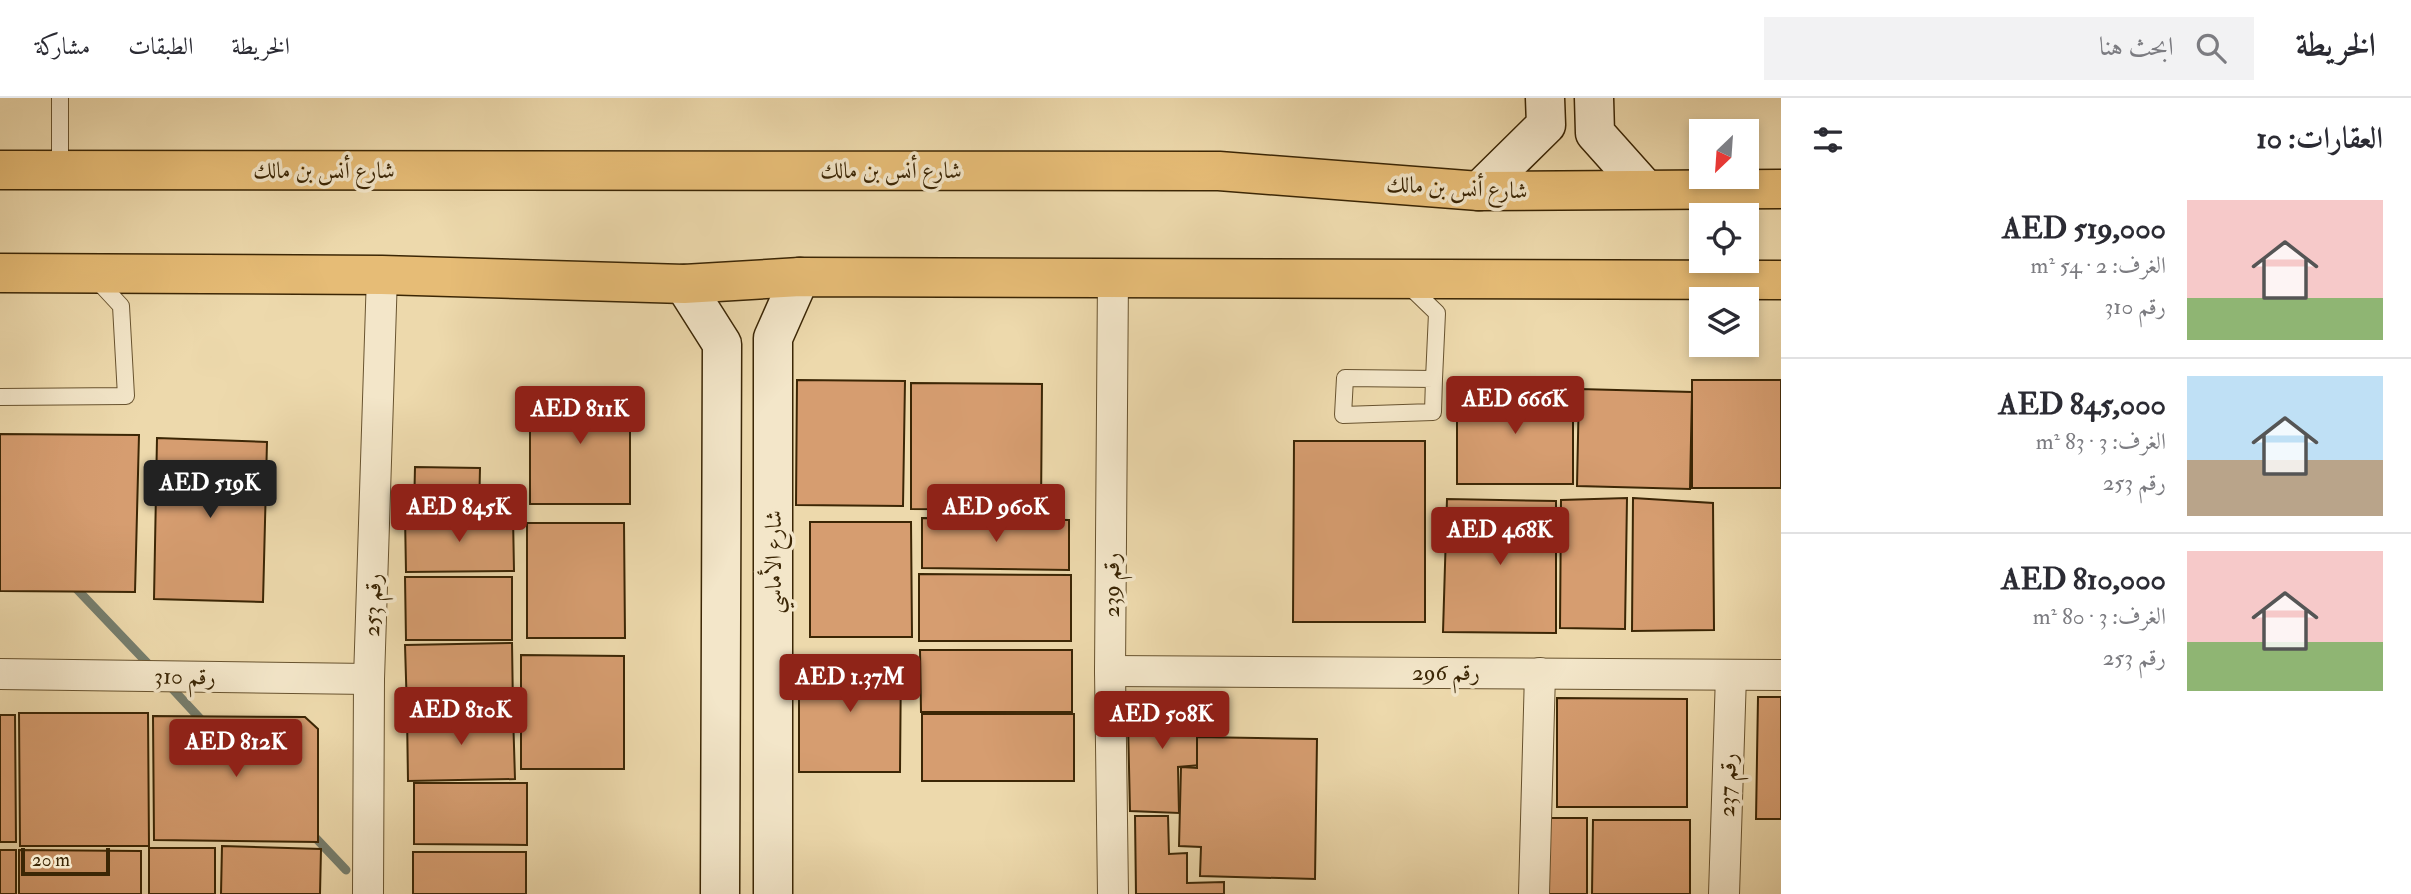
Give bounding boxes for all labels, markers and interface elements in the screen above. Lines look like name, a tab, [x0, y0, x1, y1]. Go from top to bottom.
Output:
search box	[1764, 17, 2254, 80]
text: الخريطة	[2296, 25, 2376, 66]
icon: search	[2192, 29, 2230, 67]
text: مشاركة	[35, 31, 90, 62]
text: الطبقات	[128, 31, 194, 62]
text: الخريطة	[232, 31, 290, 62]
text: ابحث هنا	[2099, 31, 2174, 63]
north arrow	[1689, 119, 1759, 189]
map controls	[1689, 119, 1759, 357]
text: العقارات: 10	[2256, 120, 2383, 157]
icon: filters	[1809, 121, 1847, 159]
street label: شارع أنس بن مالك	[253, 154, 395, 190]
street label: شارع أنس بن مالك	[820, 154, 962, 190]
street label: شارع أنس بن مالك	[1385, 167, 1528, 211]
button: locate	[1689, 203, 1759, 273]
text: AED 519,000	[2002, 210, 2166, 247]
icon: home	[2243, 228, 2327, 312]
text: الغرف: 2 · 54 m²	[2031, 251, 2166, 280]
button: layers	[1689, 287, 1759, 357]
text: رقم 310	[2104, 292, 2166, 321]
pin: AED 666K	[1443, 376, 1587, 436]
text: AED 666K	[1462, 384, 1568, 413]
pin: AED 811K	[508, 386, 652, 446]
text: AED 845,000	[1998, 386, 2166, 423]
text: AED 811K	[531, 394, 629, 423]
icon: home	[2243, 404, 2327, 488]
text: الغرف: 3 · 83 m²	[2036, 427, 2166, 456]
pin: AED 519K	[138, 460, 282, 520]
text: AED 519K	[160, 468, 260, 497]
text: رقم 253	[2103, 468, 2166, 497]
pin: AED 845K	[387, 484, 531, 544]
pin: AED 960K	[924, 484, 1068, 544]
text: AED 845K	[407, 492, 511, 521]
text: AED 960K	[943, 492, 1049, 521]
pin: AED 468K	[1428, 508, 1572, 567]
street label: شارع الأماسي	[757, 510, 795, 614]
text: AED 468K	[1447, 515, 1553, 544]
street label: رقم 239	[1097, 552, 1133, 618]
text: AED 810,000	[2001, 561, 2166, 598]
street label: رقم 253	[357, 573, 395, 637]
icon: home	[2243, 579, 2327, 663]
text: الغرف: 3 · 80 m²	[2033, 602, 2166, 631]
text: رقم 253	[2103, 643, 2166, 672]
pin: AED 1.37M	[770, 654, 930, 714]
street label: رقم 296	[1412, 658, 1480, 694]
street label: رقم 310	[154, 661, 216, 699]
text: AED 1.37M	[795, 662, 905, 691]
pin: AED 810K	[389, 688, 533, 747]
pin: AED 508K	[1090, 692, 1234, 751]
text: AED 810K	[410, 695, 512, 724]
text: AED 508K	[1110, 699, 1214, 728]
pin: AED 812K	[164, 720, 308, 779]
text: AED 812K	[185, 727, 287, 756]
street label: رقم 237	[1712, 753, 1750, 818]
scale bar	[21, 845, 110, 877]
text: 20 m	[32, 848, 70, 872]

